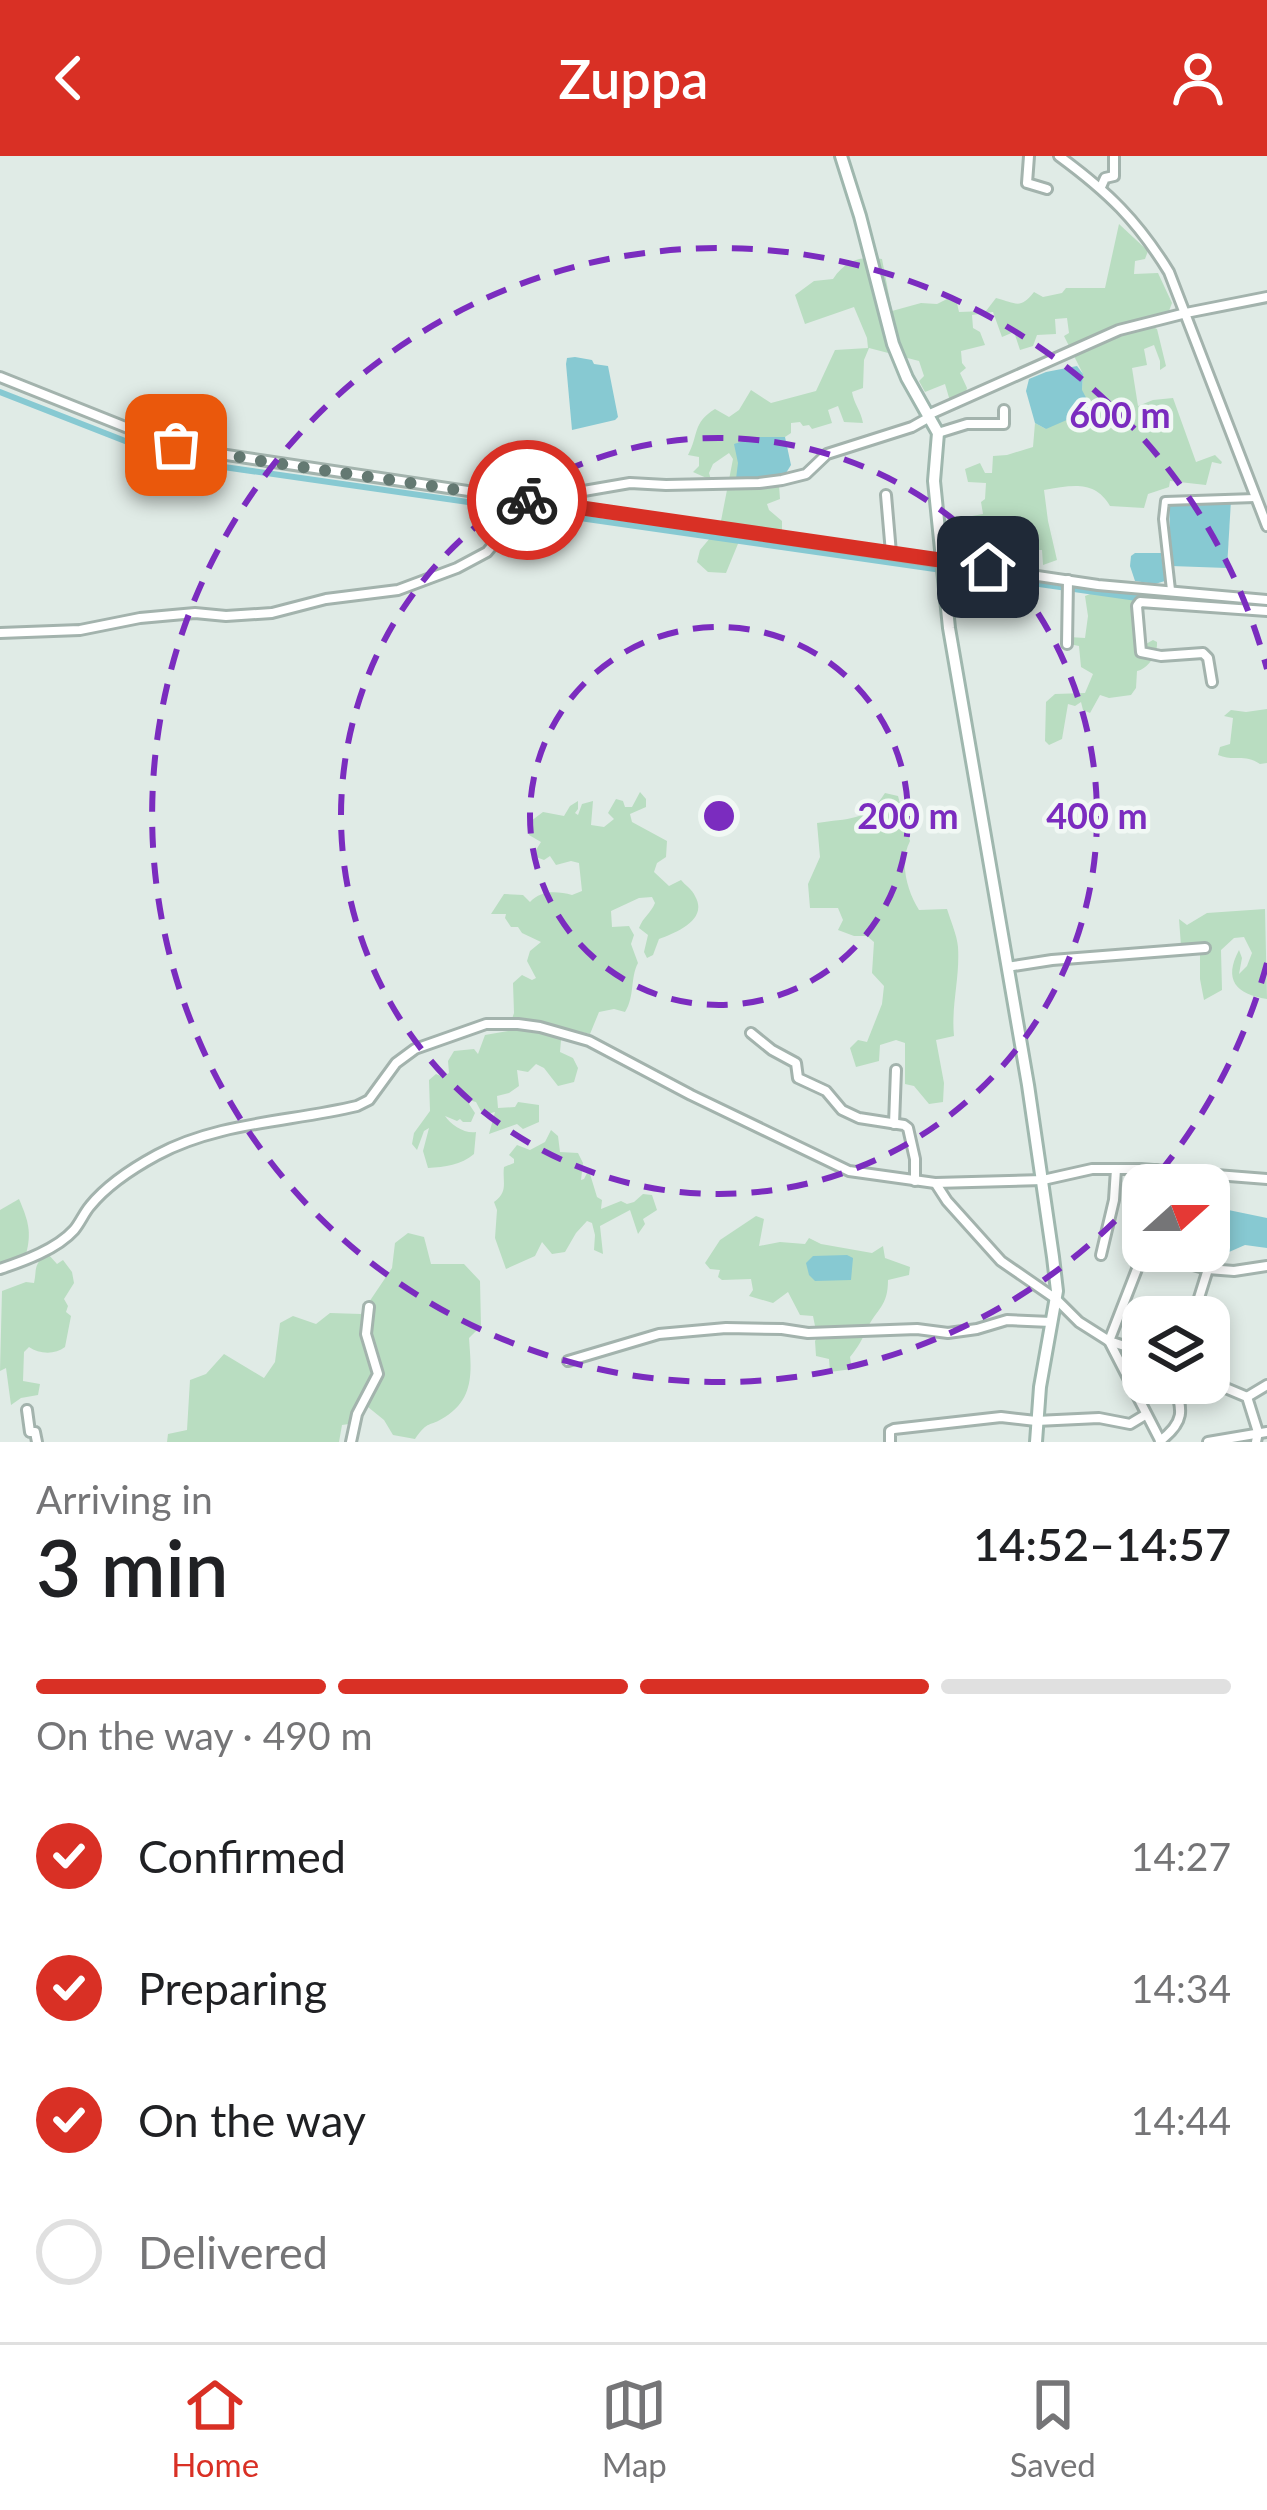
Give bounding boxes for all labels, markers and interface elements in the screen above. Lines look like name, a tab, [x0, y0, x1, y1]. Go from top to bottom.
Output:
icon: back	[36, 45, 102, 111]
icon: person	[1165, 45, 1231, 111]
text: Zuppa	[559, 46, 708, 111]
text: 600 m	[1069, 392, 1171, 436]
pin	[125, 394, 227, 496]
icon: bag	[143, 412, 209, 478]
courier	[467, 440, 587, 560]
icon: bike	[494, 467, 560, 533]
pin	[937, 516, 1039, 618]
icon: home	[955, 534, 1021, 600]
text: 200 m	[857, 793, 959, 837]
text: 400 m	[1046, 793, 1148, 837]
centre of rings	[698, 795, 740, 837]
north arrow	[1122, 1164, 1230, 1272]
map controls	[1122, 1164, 1230, 1404]
button: layers	[1122, 1296, 1230, 1404]
text: Arriving in	[36, 1476, 213, 1522]
text: 14:52–14:57	[973, 1517, 1231, 1571]
text: 3 min	[36, 1520, 229, 1614]
text: On the way · 490 m	[36, 1712, 373, 1758]
icon: check	[36, 1823, 102, 1889]
text: Confirmed	[138, 1829, 346, 1883]
text: 14:27	[1131, 1833, 1231, 1879]
icon: check	[36, 1955, 102, 2021]
text: Preparing	[138, 1961, 327, 2015]
text: 14:34	[1131, 1965, 1231, 2011]
icon: check	[36, 2087, 102, 2153]
text: On the way	[138, 2093, 366, 2147]
text: 14:44	[1131, 2097, 1231, 2143]
text: Delivered	[138, 2225, 328, 2279]
tab: Home	[171, 2372, 259, 2484]
tab: Map	[601, 2372, 667, 2484]
tab: Saved	[1010, 2372, 1096, 2484]

